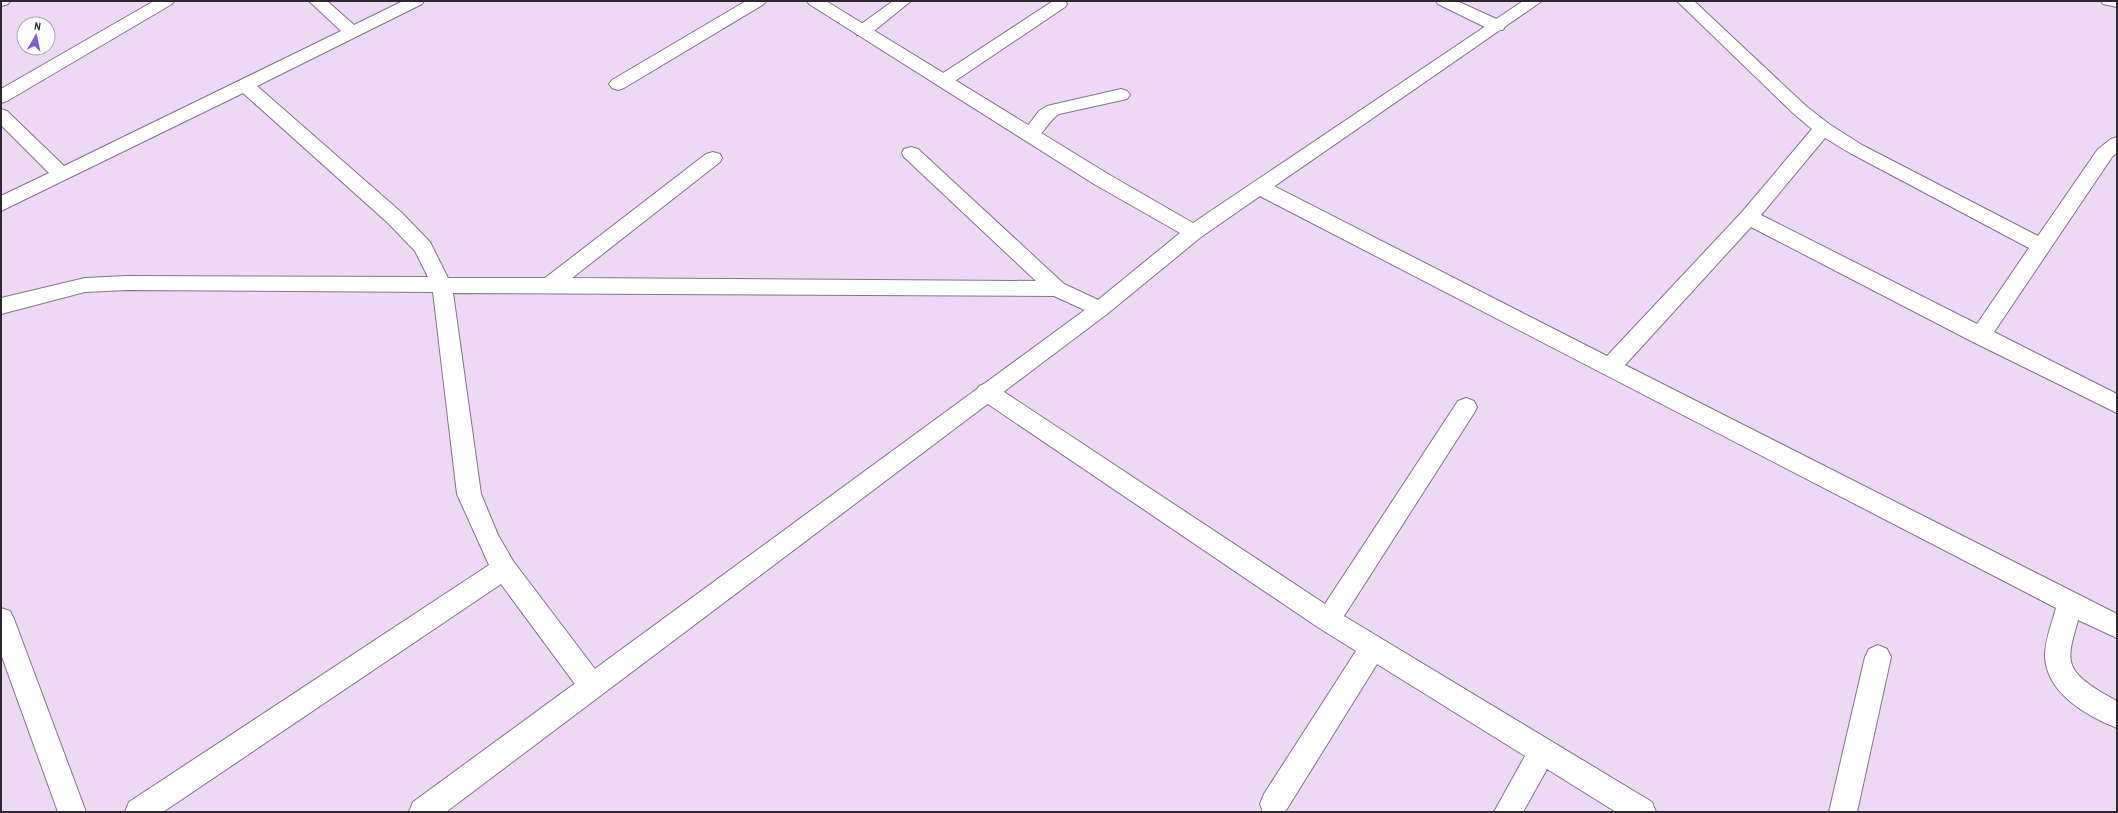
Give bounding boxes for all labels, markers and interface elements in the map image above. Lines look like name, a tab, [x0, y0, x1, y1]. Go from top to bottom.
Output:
north arrow	[16, 16, 56, 56]
text: N	[33, 19, 42, 34]

